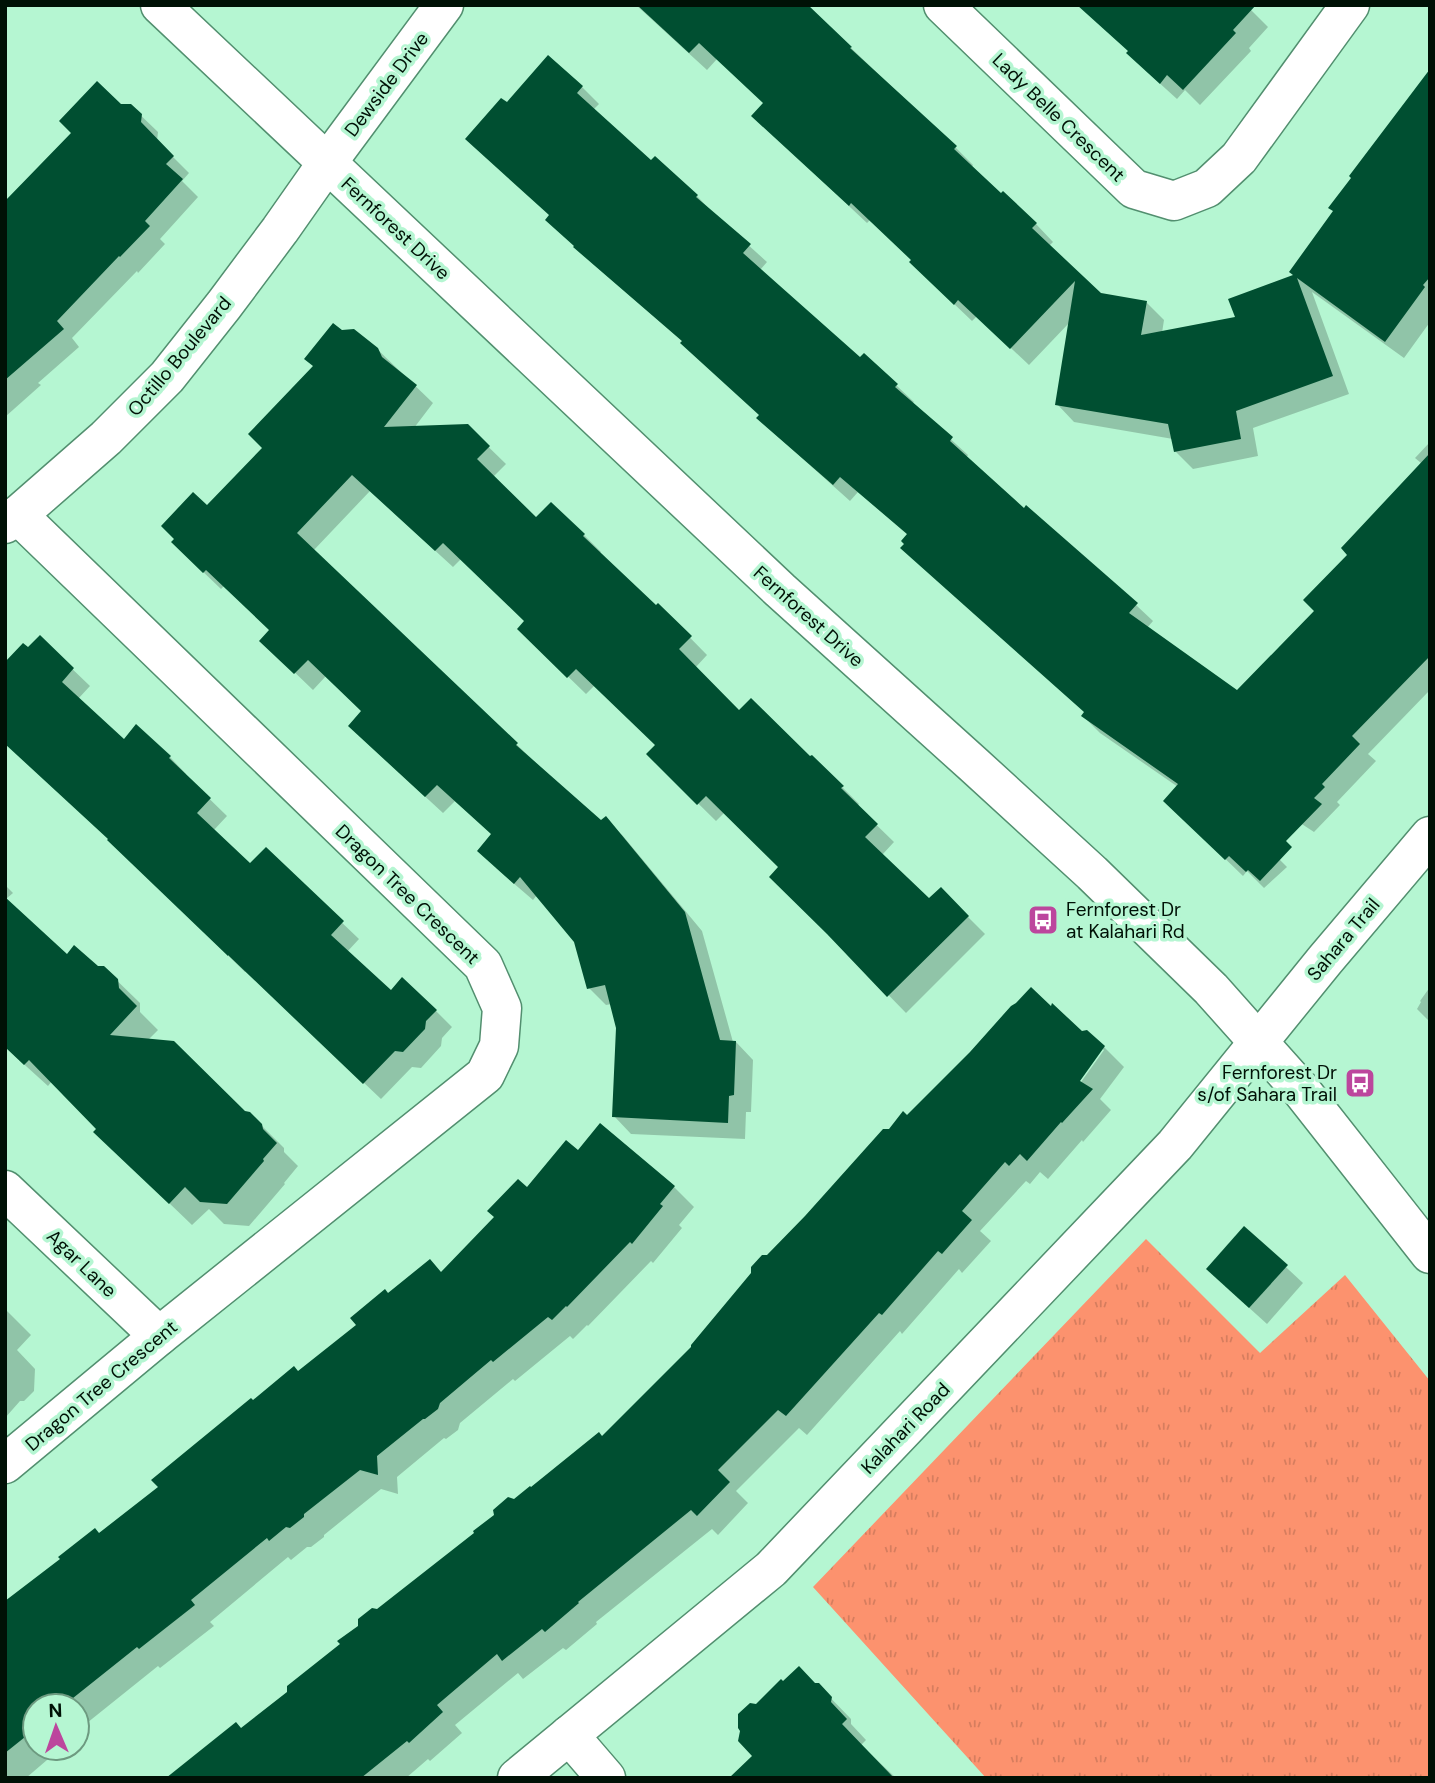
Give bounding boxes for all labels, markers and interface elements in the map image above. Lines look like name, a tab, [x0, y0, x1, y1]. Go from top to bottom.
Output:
street label: Dewside Drive	[339, 27, 434, 142]
street label: Lady Belle Crescent	[987, 48, 1130, 187]
street label: Fernforest Drive	[336, 172, 455, 285]
street label: Octillo Boulevard	[122, 291, 237, 421]
street label: Fernforest Drive	[748, 560, 869, 672]
street label: Dragon Tree Crescent	[330, 819, 485, 970]
street label: Sahara Trail	[1301, 893, 1385, 986]
place label: Fernforest Dr at Kalahari Rd	[1066, 897, 1185, 944]
bus stop icon: Fernforest Dr at Kalahari Rd	[1026, 903, 1060, 937]
place label: Fernforest Dr s/of Sahara Trail	[1197, 1060, 1337, 1107]
bus stop icon: Fernforest Dr s/of Sahara Trail	[1343, 1066, 1377, 1100]
street label: Agar Lane	[41, 1224, 122, 1303]
street label: Dragon Tree Crescent	[20, 1314, 183, 1456]
street label: Kalahari Road	[855, 1377, 955, 1479]
north arrow	[21, 1692, 91, 1762]
text: N	[48, 1698, 63, 1723]

